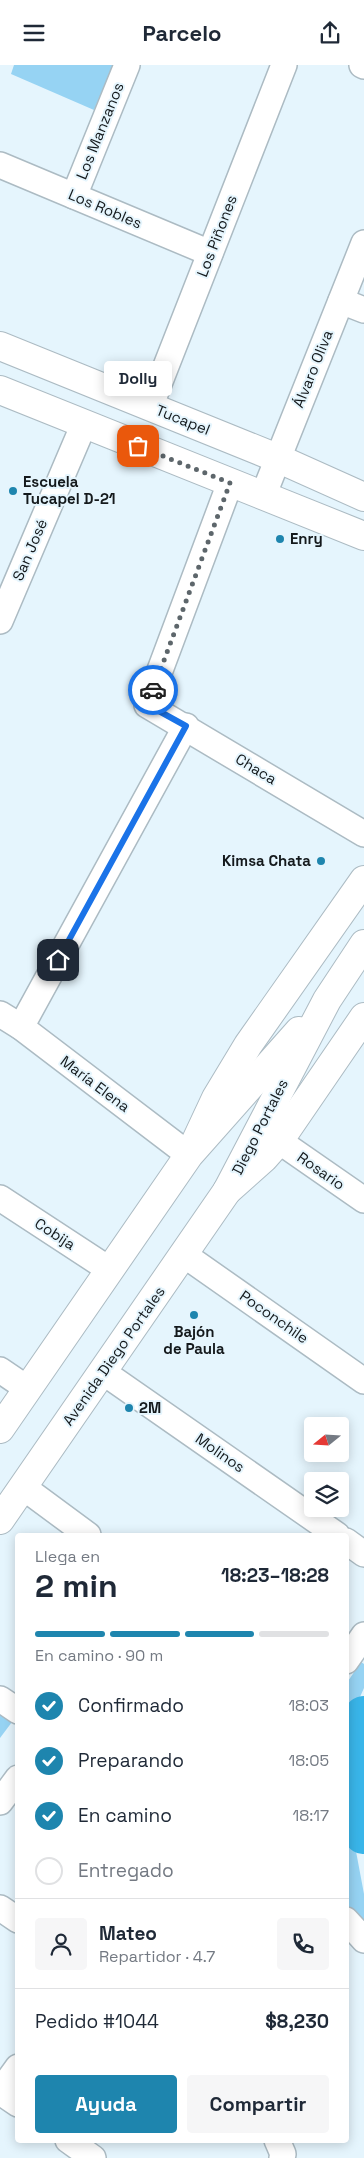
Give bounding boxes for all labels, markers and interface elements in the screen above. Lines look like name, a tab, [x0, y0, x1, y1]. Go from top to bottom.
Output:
icon: menu	[20, 19, 48, 47]
text: Parcelo	[142, 19, 222, 47]
icon: share	[316, 19, 344, 47]
street label: Los Manzanos	[71, 80, 128, 182]
street label: Los Robles	[66, 185, 145, 233]
street label: Los Piñones	[192, 192, 241, 280]
street label: Álvaro Oliva	[288, 327, 337, 410]
callout: Dolly	[104, 361, 172, 396]
text: Dolly	[119, 368, 157, 389]
street label: Tucapel	[153, 400, 213, 439]
pin	[117, 425, 159, 467]
icon: bag	[124, 432, 152, 460]
place label: Escuela Tucapel D-21	[23, 472, 116, 508]
marker: Escuela Tucapel D-21	[7, 485, 19, 497]
street label: San José	[8, 516, 51, 584]
place label: Enry	[290, 529, 323, 548]
marker: Enry	[274, 533, 286, 545]
courier	[128, 665, 178, 715]
icon: car	[139, 676, 167, 704]
street label: Chaca	[232, 749, 281, 788]
place label: Kimsa Chata	[222, 851, 311, 870]
marker: Kimsa Chata	[315, 855, 327, 867]
pin	[37, 939, 79, 981]
icon: home	[44, 946, 72, 974]
street label: María Elena	[57, 1051, 134, 1116]
street label: Diego Portales	[227, 1076, 292, 1178]
street label: Rosario	[294, 1147, 349, 1194]
street label: Cobija	[31, 1213, 79, 1254]
street label: Avenida Diego Portales	[58, 1282, 169, 1429]
street label: Poconchile	[236, 1286, 313, 1347]
marker: Bajón de Paula	[188, 1309, 200, 1321]
place label: Bajón de Paula	[163, 1322, 225, 1358]
place label: 2M	[139, 1398, 161, 1417]
marker: 2M	[123, 1402, 135, 1414]
north arrow	[304, 1417, 349, 1463]
map controls	[304, 1417, 349, 1517]
street label: Molinos	[192, 1429, 249, 1476]
button: layers	[304, 1472, 349, 1517]
text: Llega en	[35, 1546, 100, 1567]
text: 18:23–18:28	[221, 1563, 329, 1588]
text: 2 min	[35, 1566, 118, 1606]
text: En camino · 90 m	[35, 1645, 163, 1666]
icon: check	[35, 1692, 63, 1720]
text: Confirmado	[78, 1693, 184, 1718]
text: 18:03	[288, 1695, 329, 1716]
icon: check	[35, 1747, 63, 1775]
text: Preparando	[78, 1748, 184, 1773]
text: 18:05	[288, 1750, 329, 1771]
icon: check	[35, 1802, 63, 1830]
text: En camino	[78, 1803, 172, 1828]
text: 18:17	[293, 1805, 329, 1826]
text: Entregado	[78, 1858, 174, 1883]
button: person	[35, 1918, 87, 1970]
button: phone	[277, 1918, 329, 1970]
text: Mateo	[99, 1921, 157, 1946]
text: Repartidor · 4.7	[99, 1946, 215, 1967]
text: Pedido #1044	[35, 2009, 159, 2034]
text: $8,230	[265, 2009, 329, 2034]
button: Ayuda	[35, 2075, 177, 2133]
button: Compartir	[187, 2075, 329, 2133]

